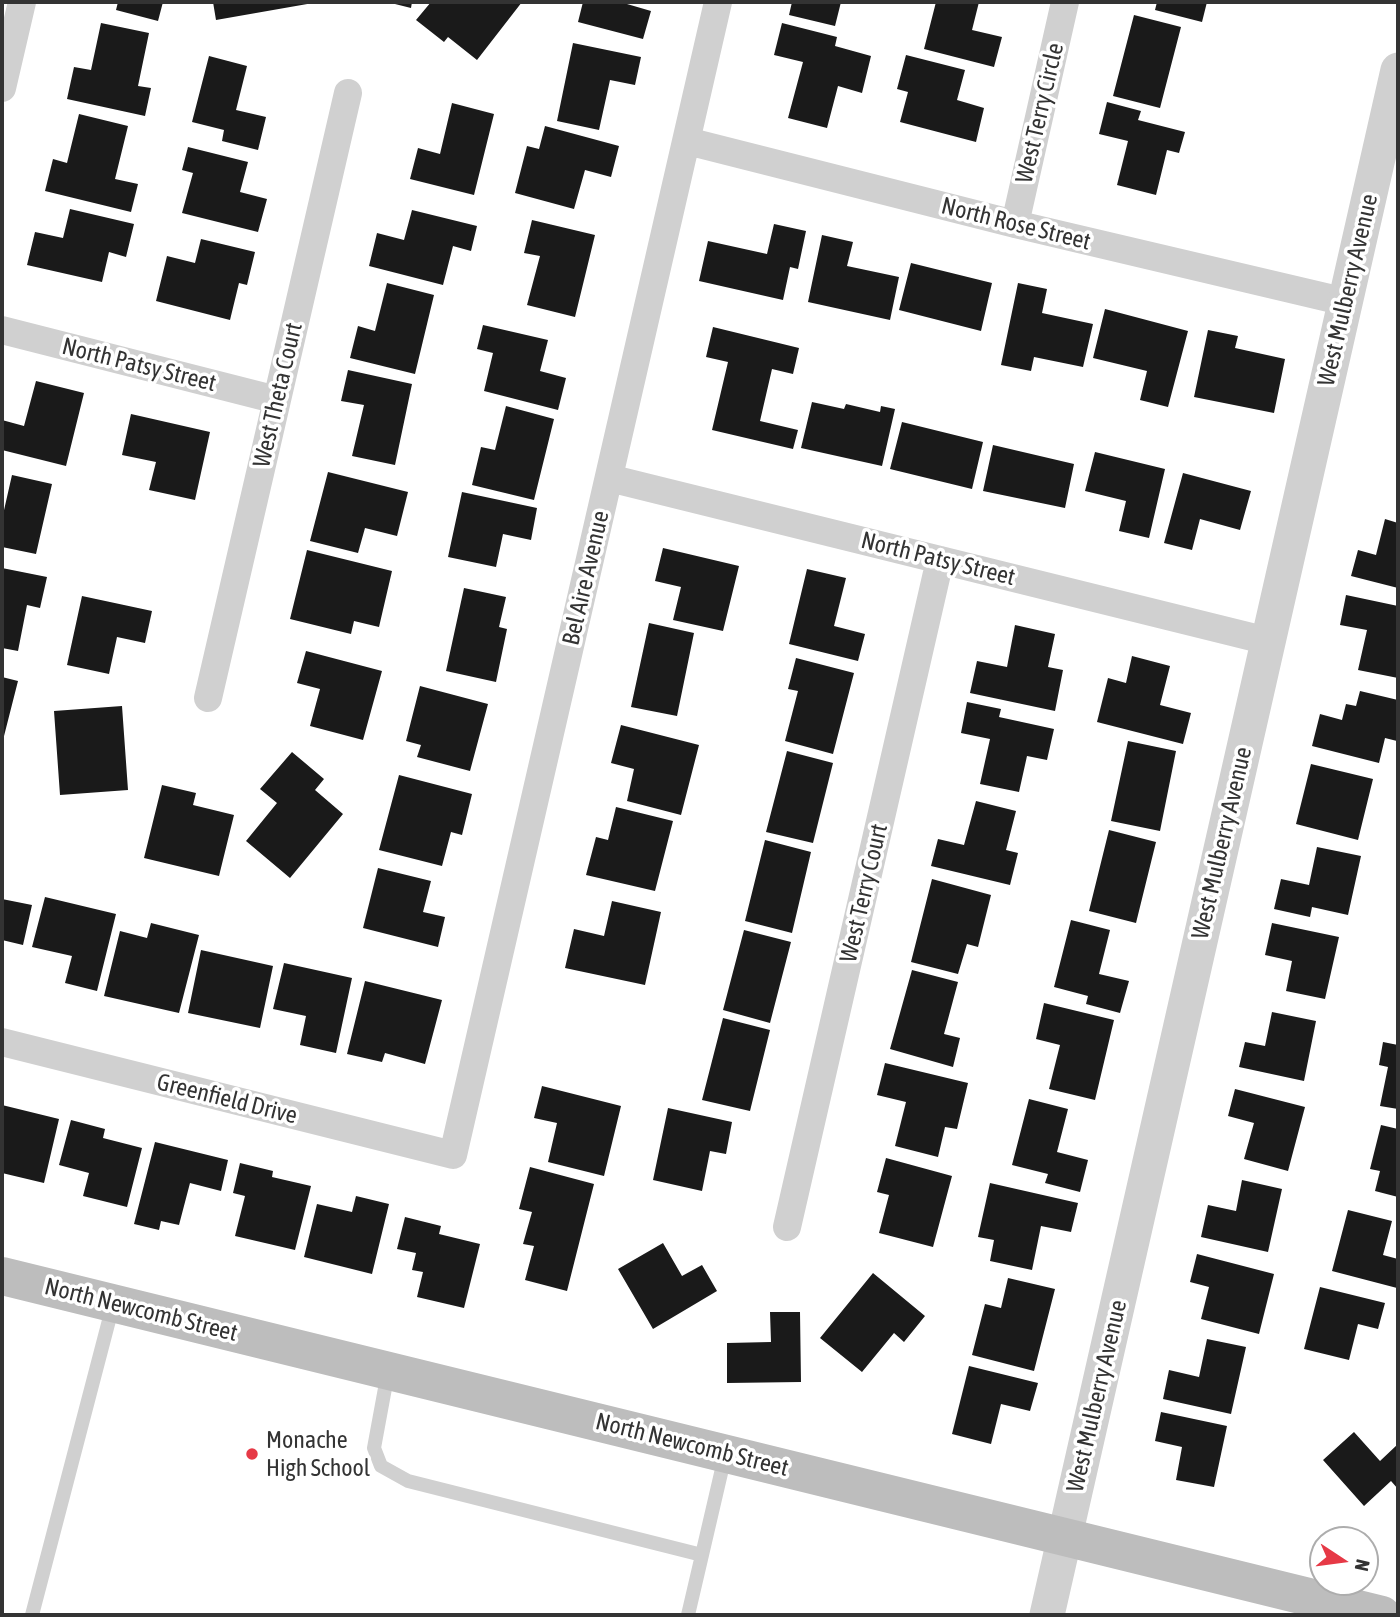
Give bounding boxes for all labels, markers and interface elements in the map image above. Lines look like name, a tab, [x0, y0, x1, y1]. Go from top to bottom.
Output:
street label: West Terry Circle	[1010, 40, 1070, 186]
street label: West Mulberry Avenue	[1312, 191, 1384, 389]
street label: North Rose Street	[938, 192, 1094, 256]
street label: West Theta Court	[247, 320, 309, 470]
street label: North Patsy Street	[59, 332, 219, 398]
street label: Bel Aire Avenue	[557, 508, 615, 648]
street label: North Patsy Street	[858, 526, 1018, 592]
street label: West Mulberry Avenue	[1186, 744, 1258, 942]
street label: West Terry Court	[834, 821, 894, 965]
street label: Greenfield Drive	[154, 1068, 300, 1130]
street label: North Newcomb Street	[42, 1272, 240, 1348]
street label: West Mulberry Avenue	[1061, 1297, 1133, 1495]
street label: North Newcomb Street	[593, 1407, 791, 1483]
place label: Monache High School	[266, 1426, 370, 1482]
marker: Monache High School	[244, 1446, 260, 1462]
north arrow	[1309, 1526, 1379, 1596]
text: N	[1351, 1557, 1374, 1573]

